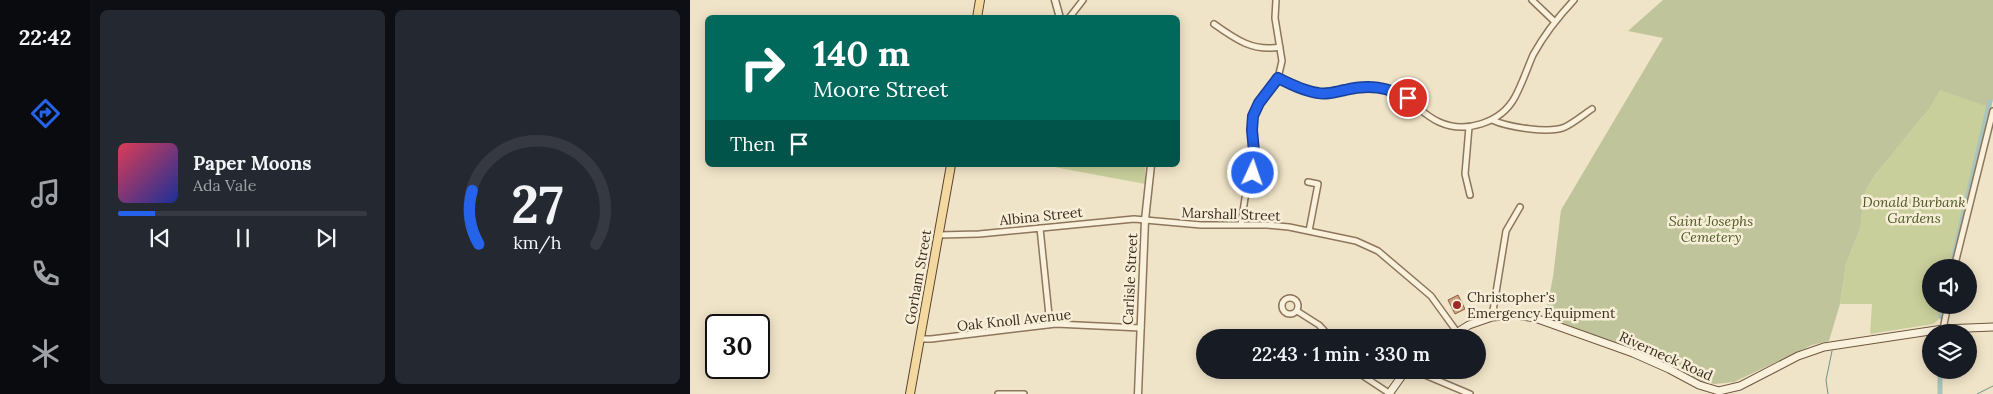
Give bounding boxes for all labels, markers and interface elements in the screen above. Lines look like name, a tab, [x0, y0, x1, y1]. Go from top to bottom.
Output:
text: 22:42	[19, 23, 71, 51]
text: 140 m	[813, 31, 910, 76]
icon: right	[730, 35, 795, 100]
text: Moore Street	[813, 75, 948, 103]
pin	[1387, 77, 1429, 119]
icon: arrive	[1394, 84, 1422, 112]
icon: directions	[28, 96, 63, 131]
icon: arrive	[785, 130, 813, 158]
text: Then	[730, 132, 775, 156]
position arrow	[1226, 146, 1278, 198]
text: Paper Moons	[193, 151, 312, 175]
text: 27	[511, 171, 564, 237]
text: Ada Vale	[193, 175, 256, 195]
icon: music	[28, 176, 63, 211]
park label: Donald Burbank Gardens	[1862, 193, 1966, 227]
street label: Albina Street	[997, 203, 1084, 229]
street label: Marshall Street	[1181, 203, 1281, 225]
park label: Saint Josephs Cemetery	[1669, 212, 1753, 246]
icon: previous	[146, 224, 174, 252]
icon: pause	[229, 224, 257, 252]
icon: next	[312, 224, 340, 252]
street label: Gorham Street	[901, 227, 935, 326]
text: km/h	[513, 231, 562, 254]
street label: Carlisle Street	[1119, 232, 1141, 325]
icon: phone	[28, 256, 63, 291]
map controls	[1922, 259, 1977, 379]
button: sound	[1922, 259, 1977, 314]
place label: Christopher's Emergency Equipment	[1467, 288, 1616, 322]
marker: Christopher's Emergency Equipment	[1451, 299, 1463, 311]
street label: Oak Knoll Avenue	[956, 305, 1072, 335]
speed limit sign: 30	[705, 314, 770, 379]
button: layers	[1922, 324, 1977, 379]
street label: Riverneck Road	[1616, 327, 1716, 385]
icon: climate	[28, 336, 63, 371]
text: 22:43 · 1 min · 330 m	[1252, 342, 1430, 366]

